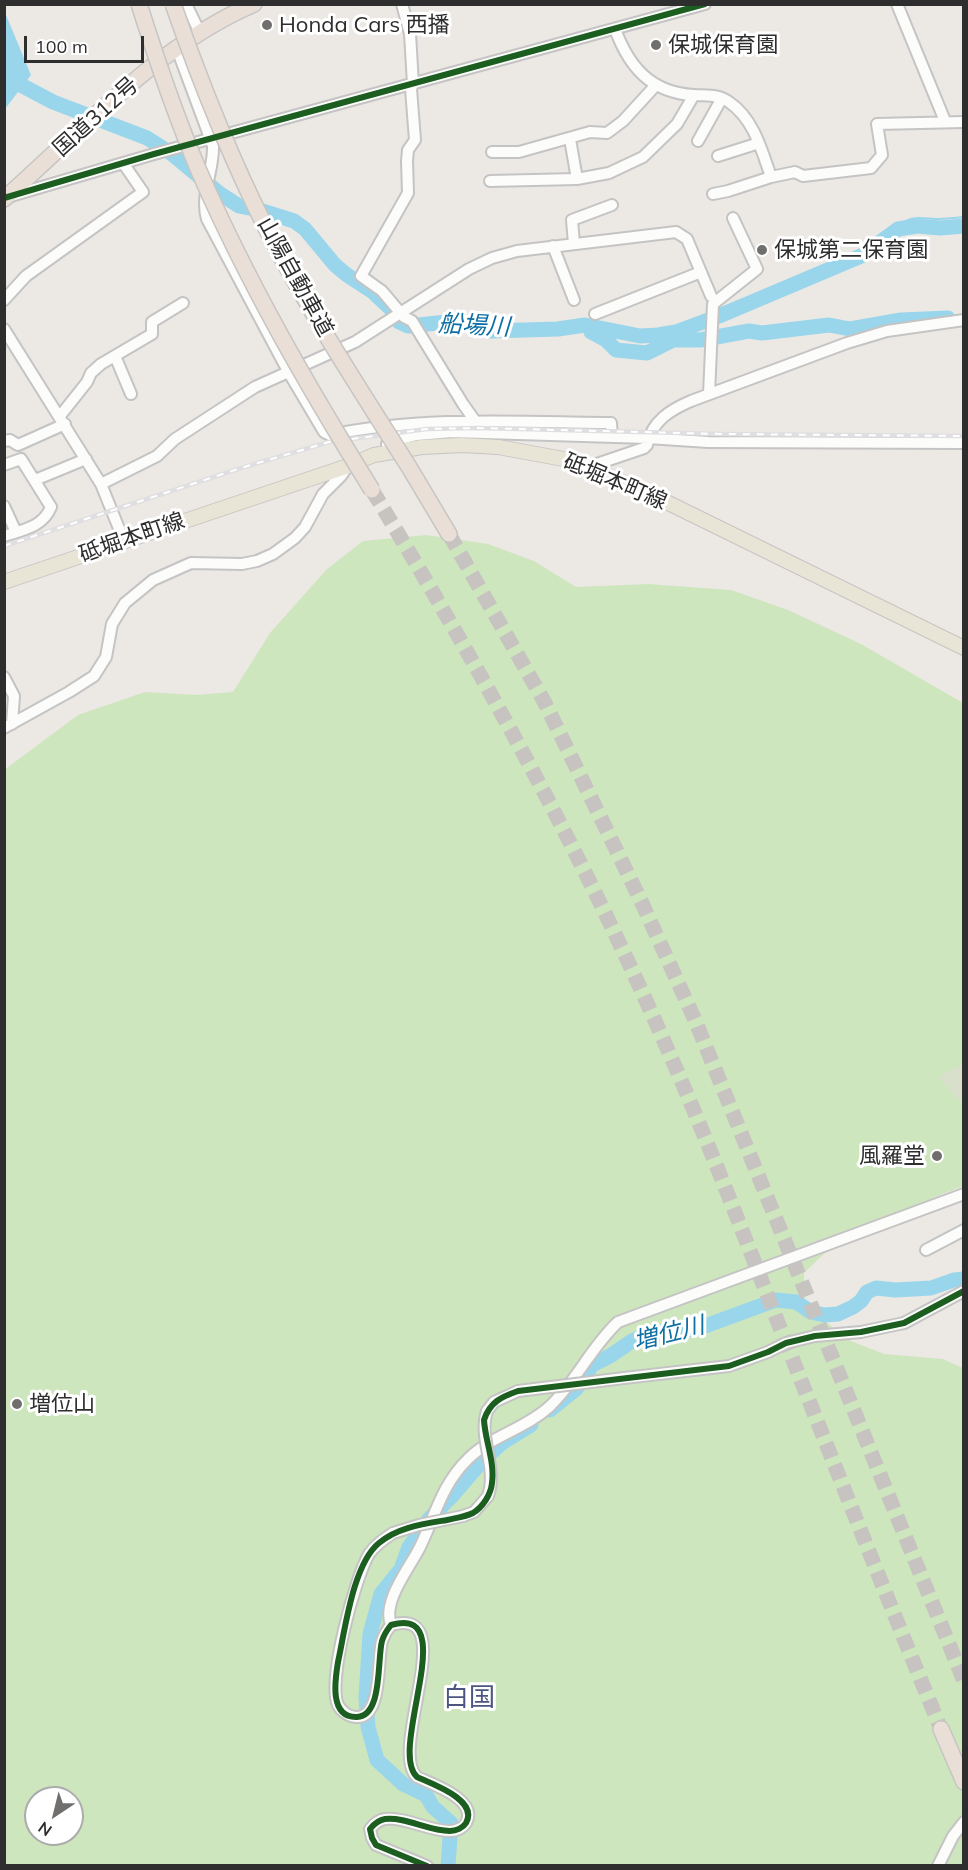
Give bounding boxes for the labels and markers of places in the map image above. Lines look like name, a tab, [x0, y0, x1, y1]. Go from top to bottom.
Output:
place label: Honda Cars 西播	[279, 12, 450, 38]
marker: Honda Cars 西播	[260, 18, 274, 32]
place label: 保城保育園	[668, 32, 778, 58]
marker: 保城保育園	[649, 38, 663, 52]
place label: 保城第二保育園	[774, 237, 928, 263]
marker: 保城第二保育園	[755, 243, 769, 257]
place label: 風羅堂	[859, 1143, 925, 1169]
marker: 風羅堂	[930, 1149, 944, 1163]
place label: 増位山	[29, 1391, 95, 1417]
marker: 増位山	[10, 1397, 24, 1411]

